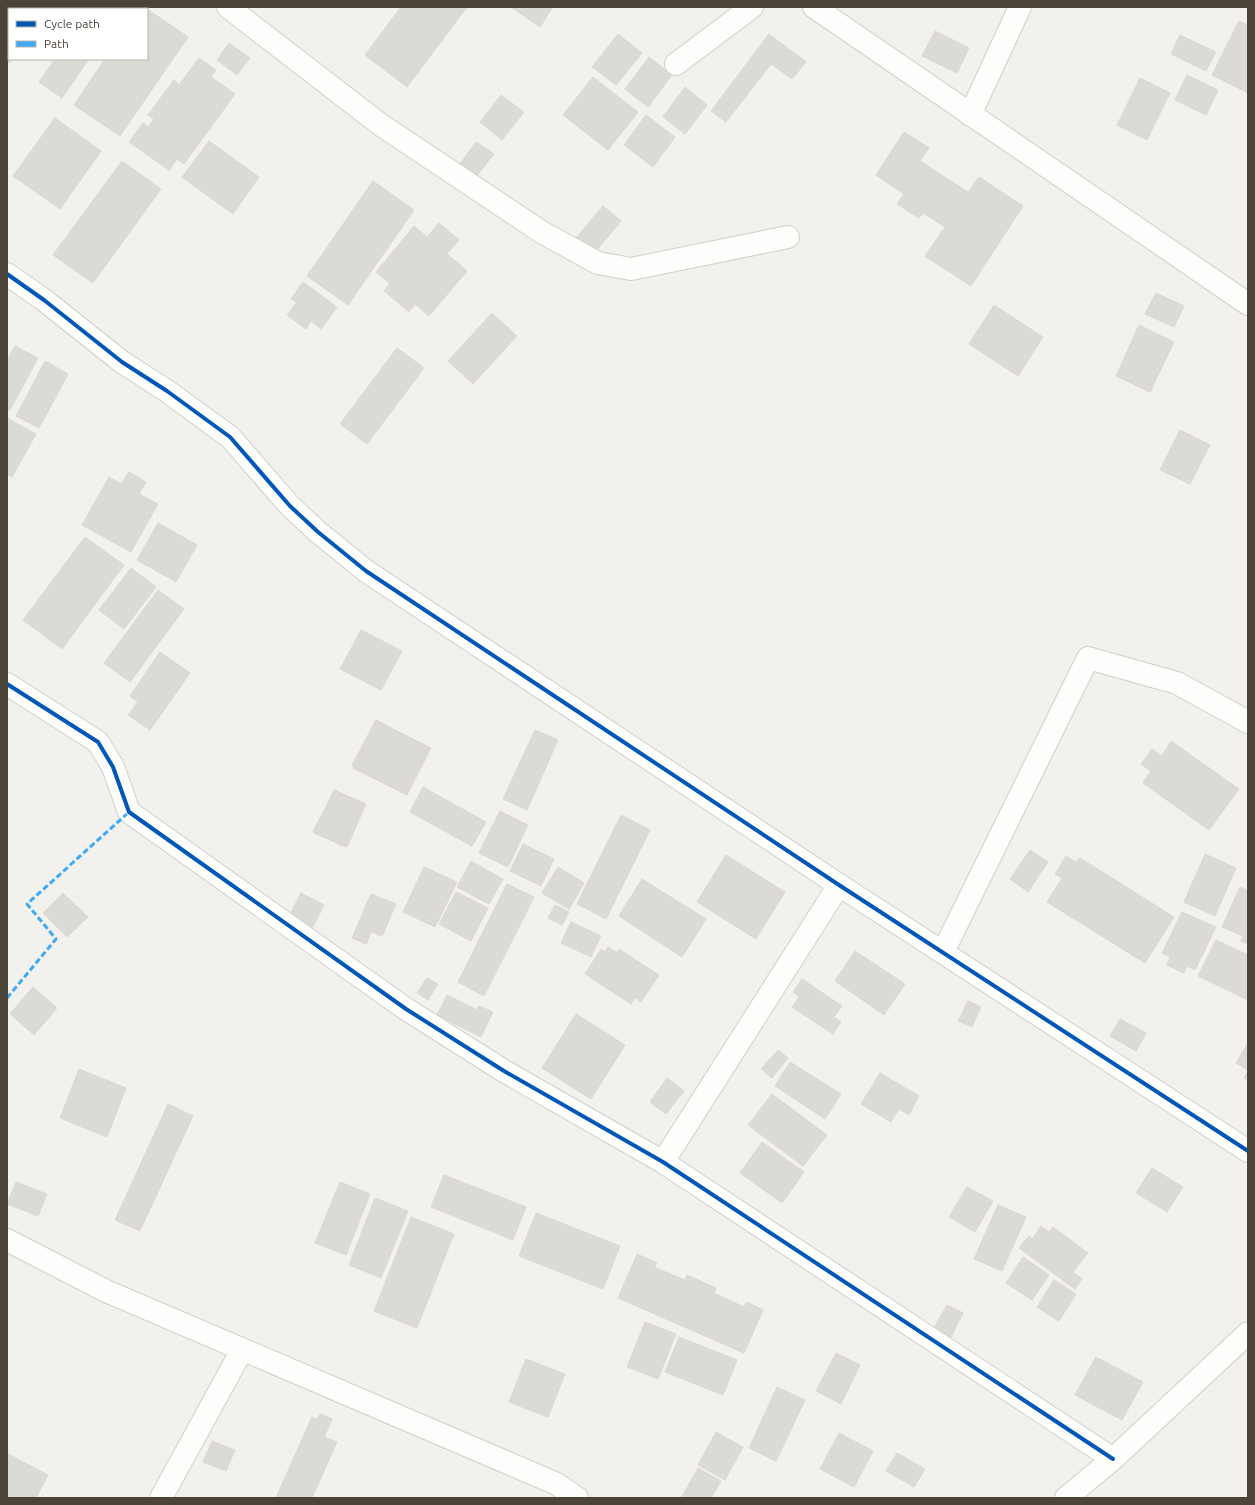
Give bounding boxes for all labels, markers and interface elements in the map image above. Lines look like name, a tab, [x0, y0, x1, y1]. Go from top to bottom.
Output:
legend	[8, 8, 148, 60]
text: Cycle path	[44, 17, 100, 30]
text: Path	[44, 37, 69, 50]

